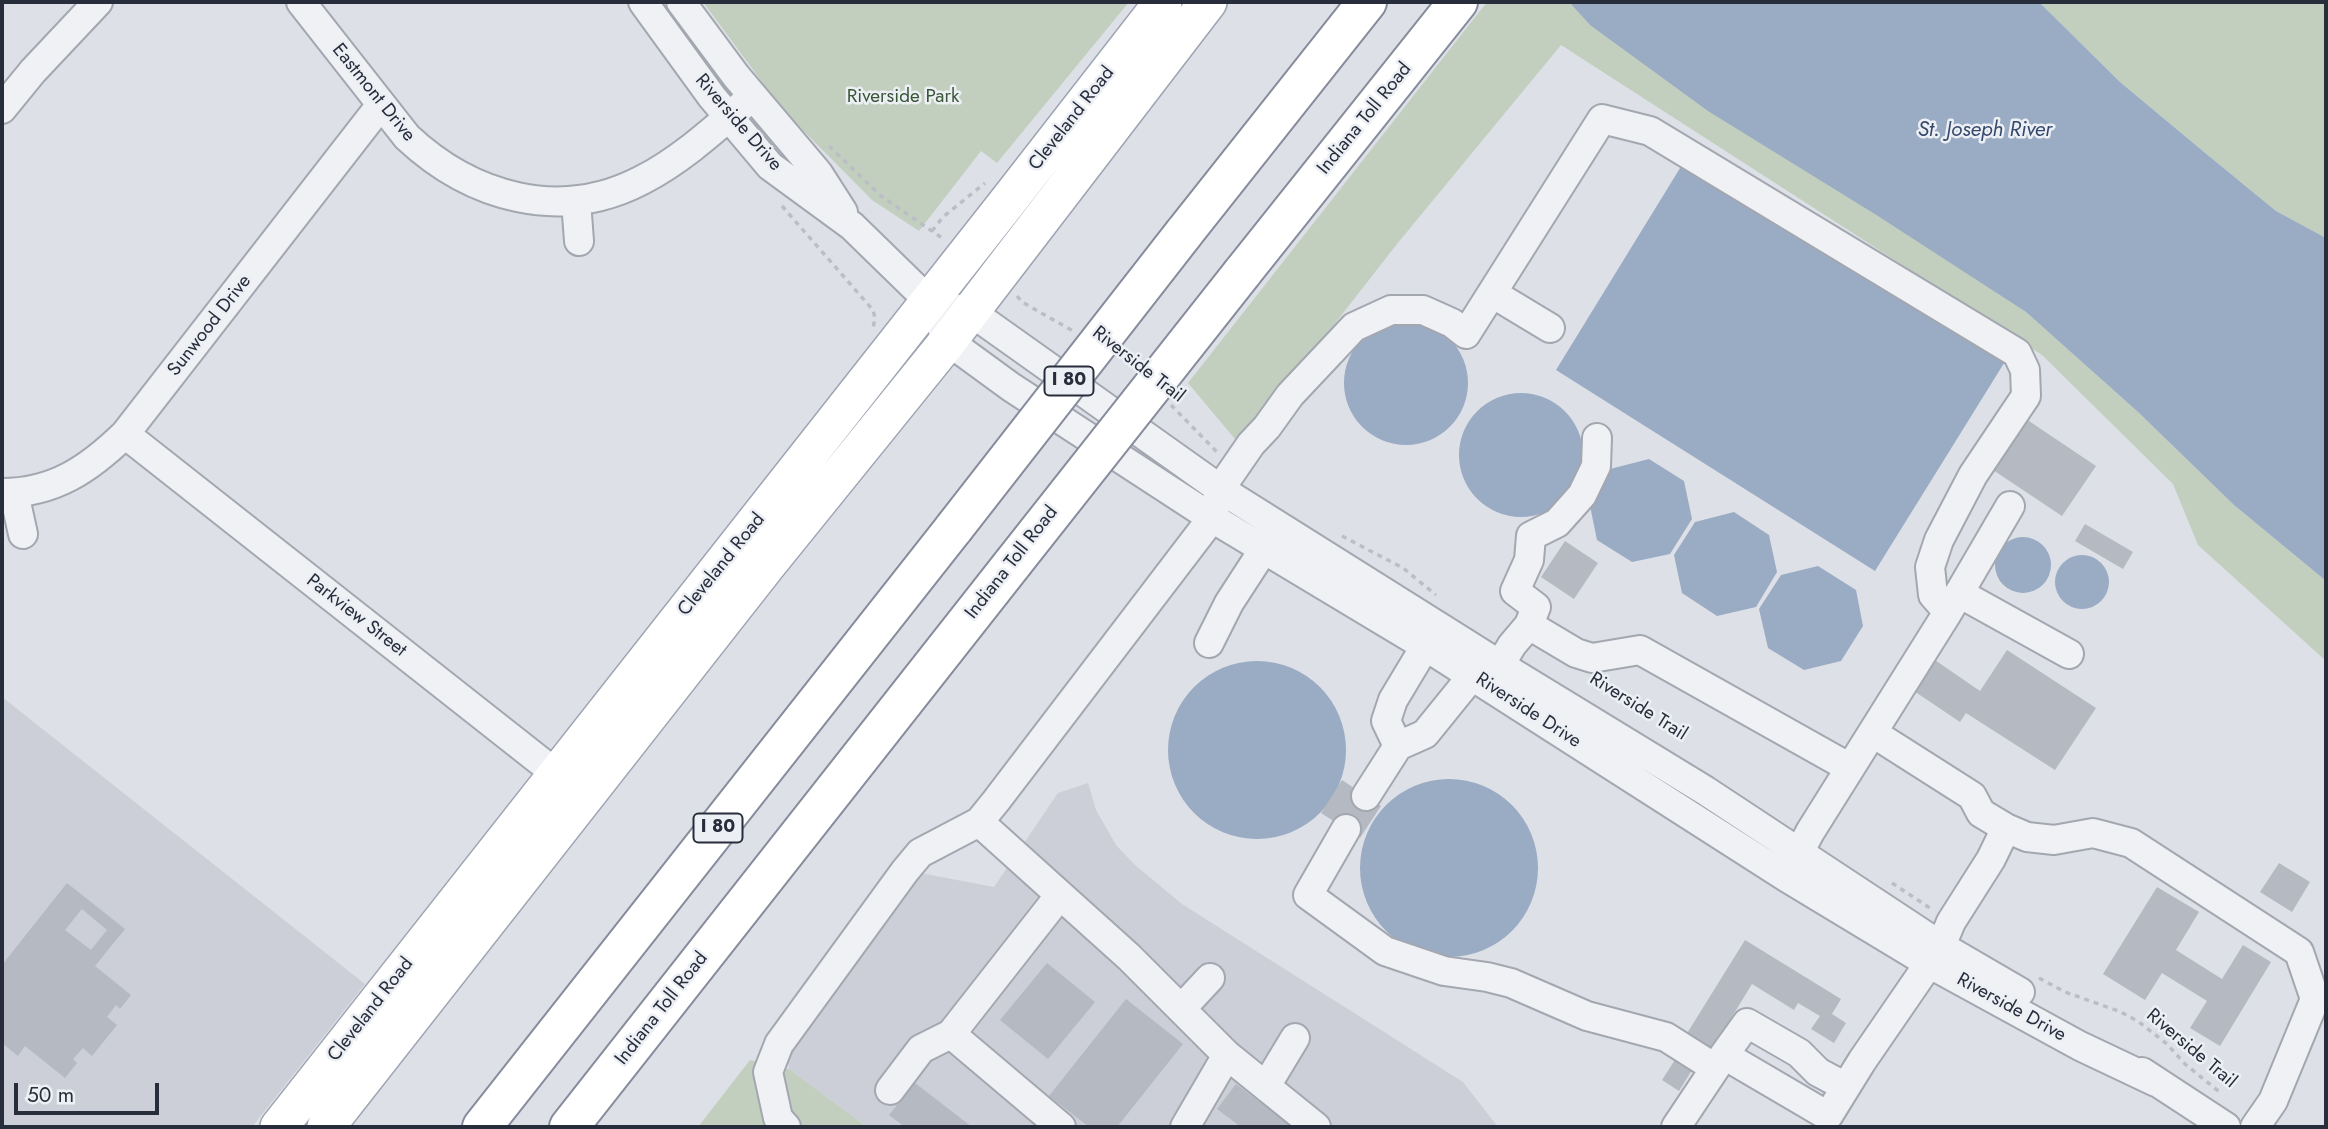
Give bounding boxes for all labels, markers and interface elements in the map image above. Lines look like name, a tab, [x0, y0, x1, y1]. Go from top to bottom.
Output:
street label: Eastmont Drive	[327, 39, 419, 147]
street label: Indiana Toll Road	[1313, 59, 1417, 179]
street label: Cleveland Road	[1024, 62, 1120, 176]
street label: Riverside Drive	[690, 70, 786, 176]
park label: Riverside Park	[847, 86, 959, 108]
water label: St. Joseph River	[1918, 118, 2052, 144]
street label: Sunwood Drive	[163, 271, 257, 381]
street label: Riverside Trail	[1087, 322, 1189, 408]
road number: I 80	[1044, 366, 1094, 396]
street label: Indiana Toll Road	[961, 502, 1063, 624]
street label: Cleveland Road	[674, 509, 770, 621]
street label: Parkview Street	[301, 570, 411, 662]
street label: Riverside Drive	[1471, 668, 1585, 754]
street label: Riverside Trail	[1585, 668, 1691, 746]
road number: I 80	[694, 814, 742, 842]
street label: Indiana Toll Road	[611, 948, 713, 1070]
street label: Cleveland Road	[323, 953, 419, 1067]
street label: Riverside Drive	[1953, 969, 2069, 1047]
street label: Riverside Trail	[2141, 1005, 2241, 1093]
scale bar	[18, 1070, 163, 1114]
text: 50 m	[27, 1080, 74, 1110]

